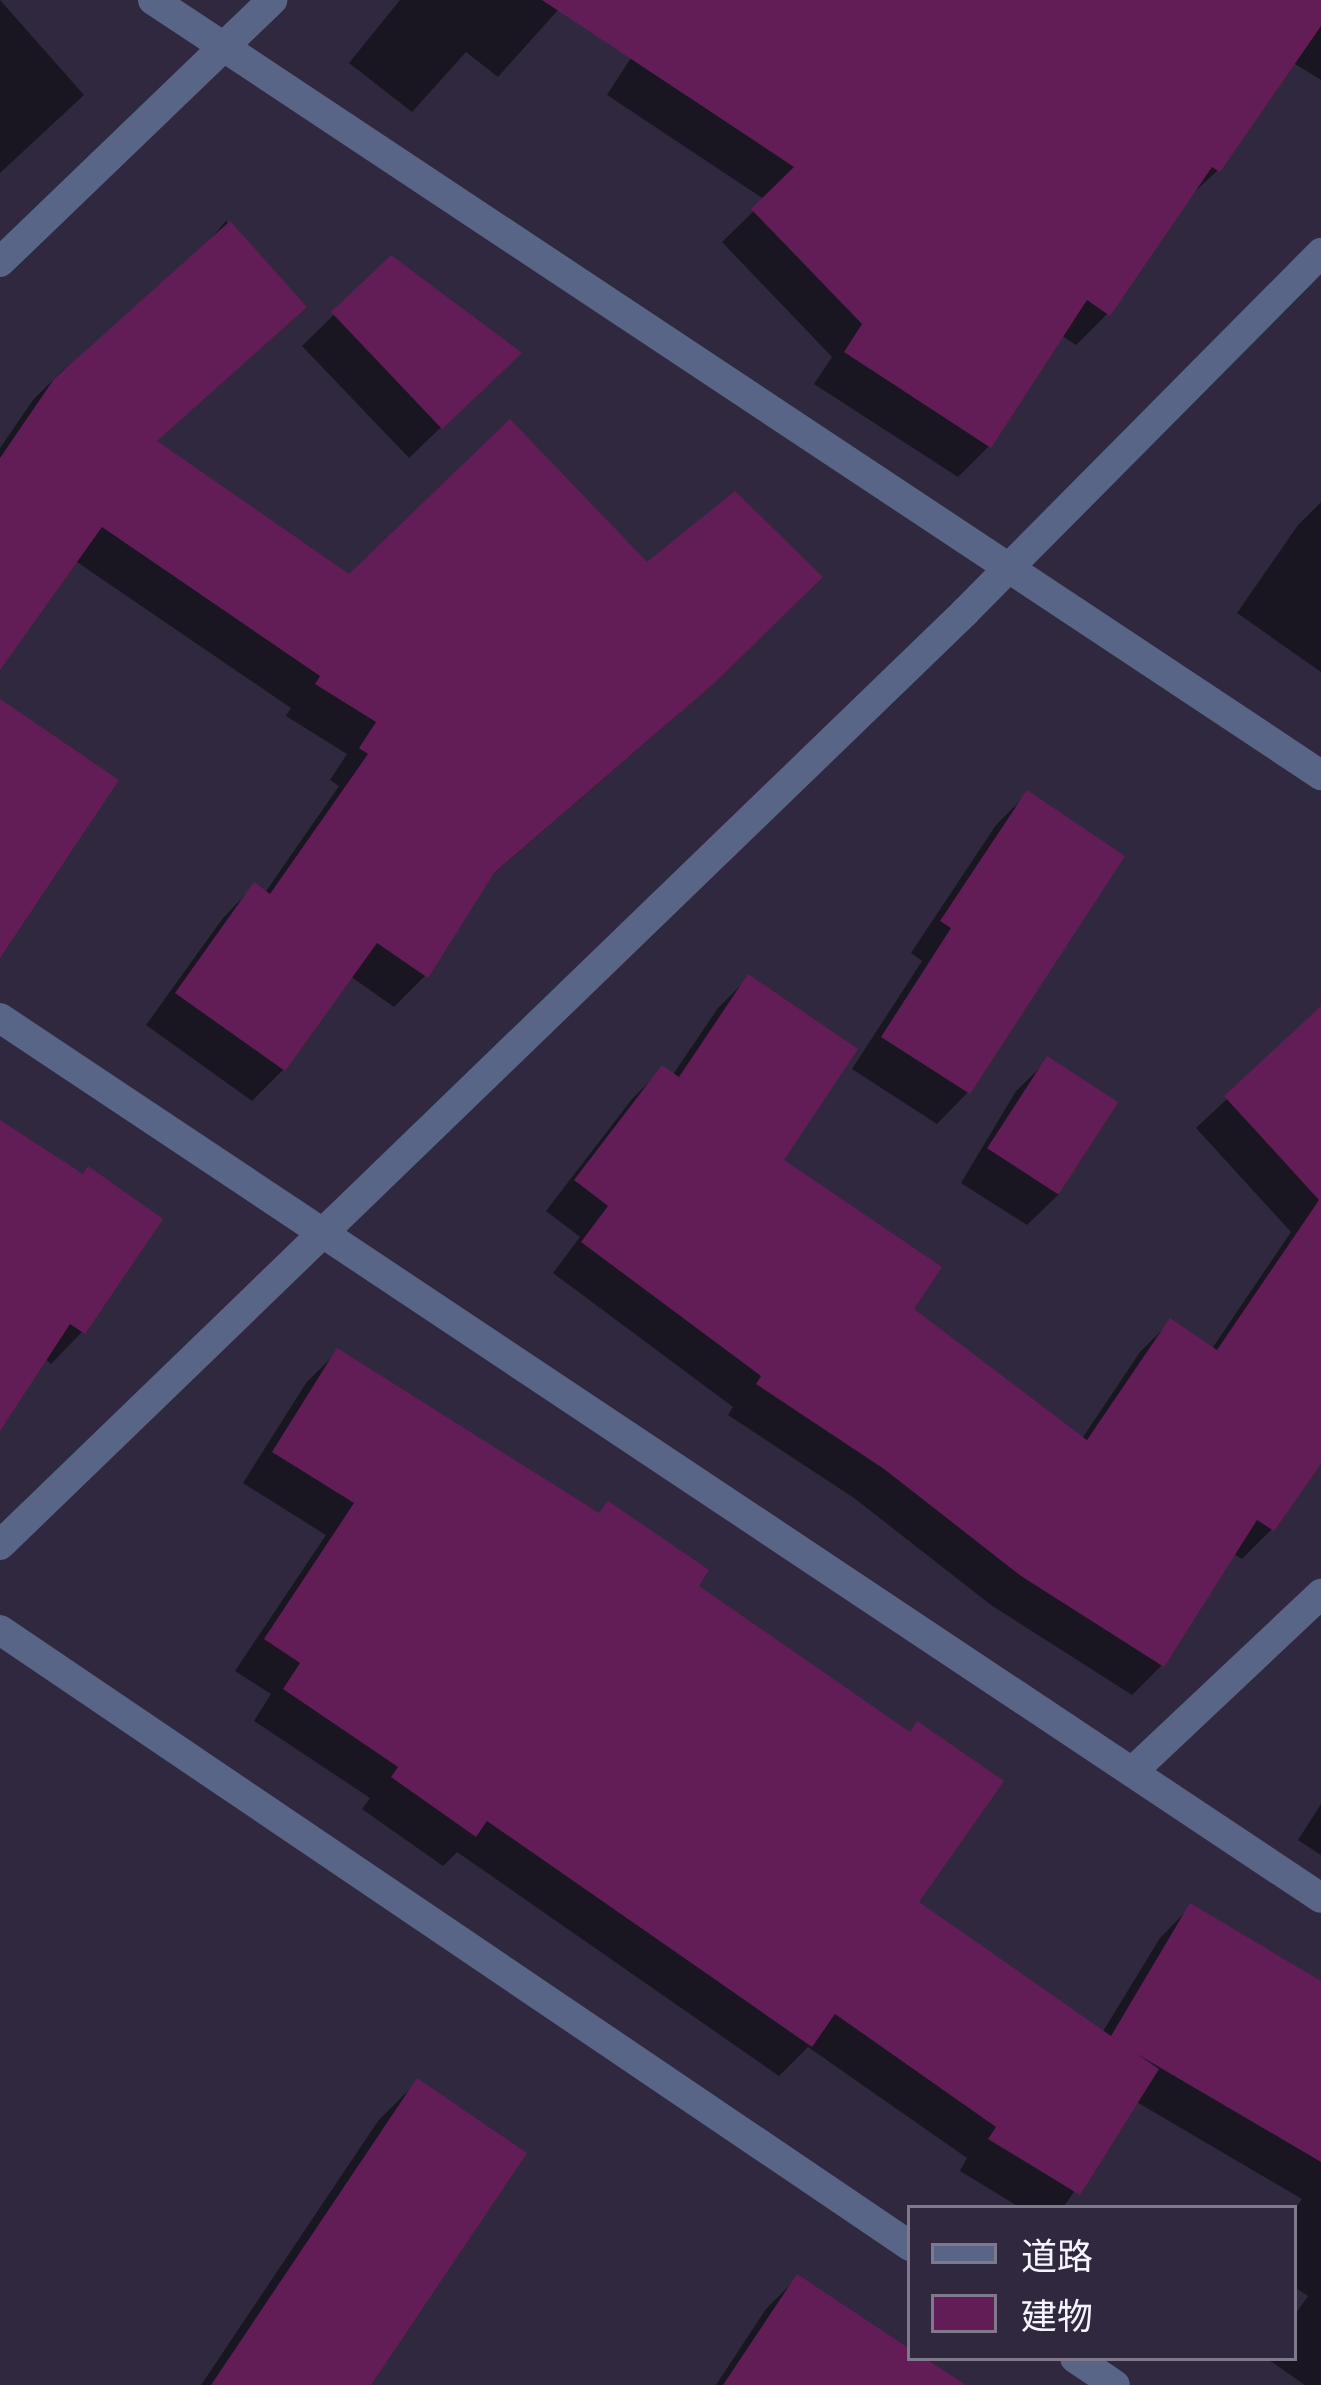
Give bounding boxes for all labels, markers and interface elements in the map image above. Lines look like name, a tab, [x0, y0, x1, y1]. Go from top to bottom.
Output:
legend	[907, 2205, 1297, 2361]
text: 道路	[1021, 2235, 1093, 2280]
text: 建物	[1021, 2295, 1093, 2340]

